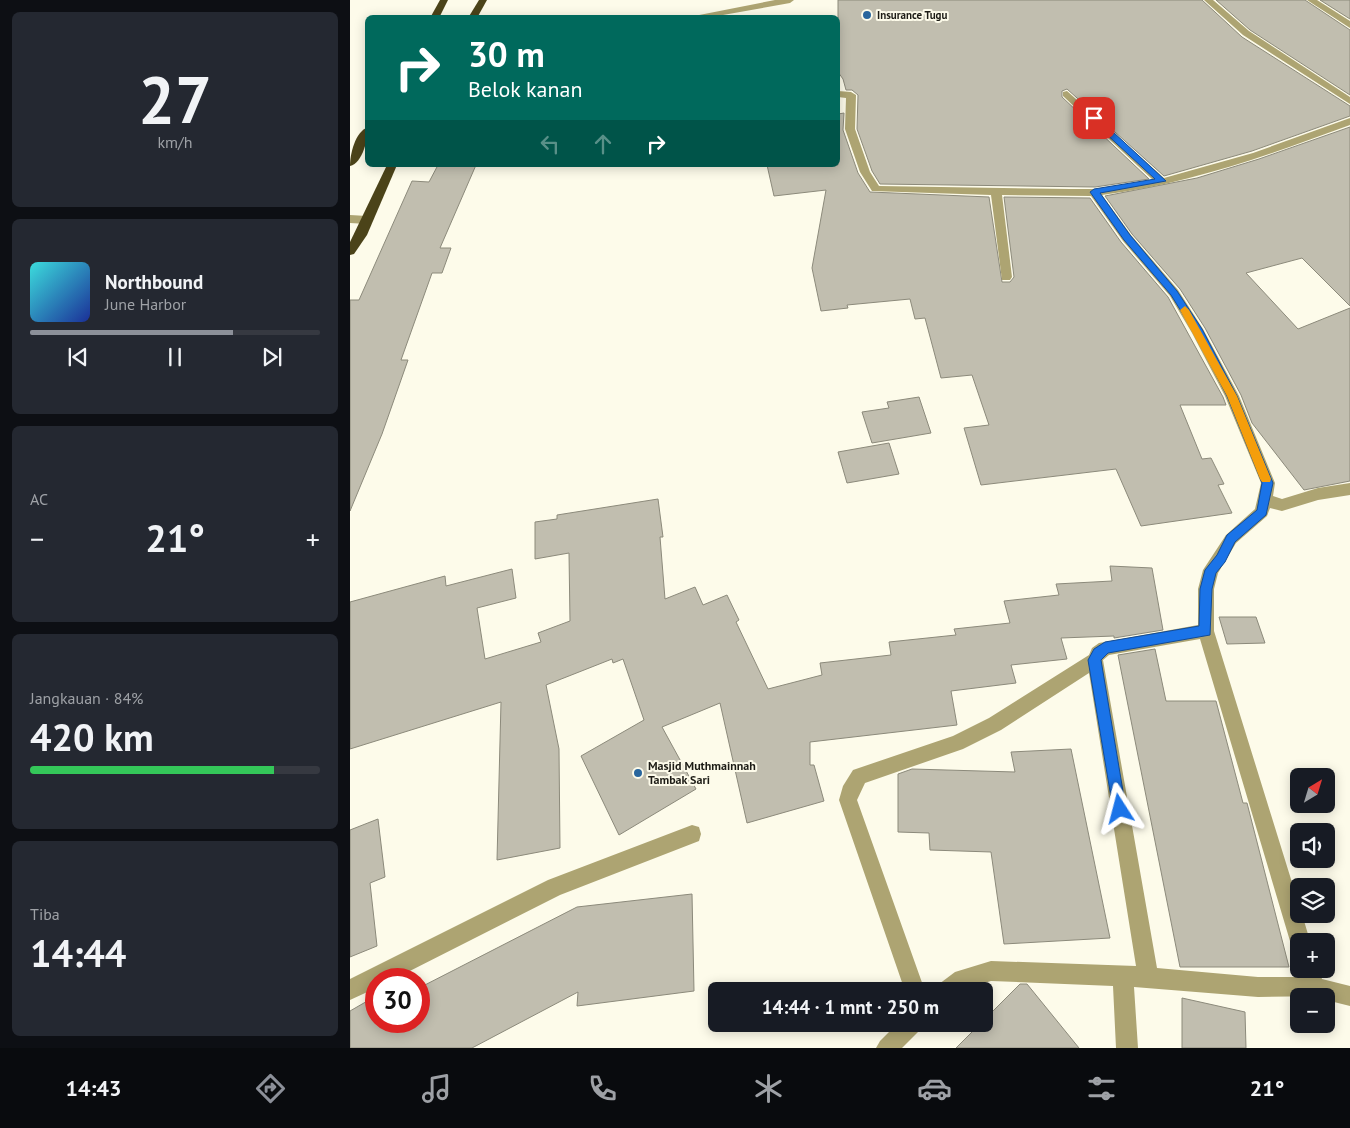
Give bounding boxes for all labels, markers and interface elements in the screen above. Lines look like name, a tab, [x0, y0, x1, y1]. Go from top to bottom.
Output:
place label: Insurance Tugu	[877, 8, 947, 22]
marker: Insurance Tugu	[861, 9, 873, 21]
text: 30 m	[468, 31, 545, 77]
icon: right	[385, 35, 450, 100]
text: 27	[138, 57, 212, 141]
text: Belok kanan	[468, 75, 582, 103]
pin	[1073, 97, 1115, 139]
icon: arrive	[1080, 104, 1108, 132]
icon: left	[536, 130, 564, 158]
icon: ahead	[589, 130, 617, 158]
icon: right	[642, 130, 670, 158]
text: km/h	[157, 132, 193, 152]
text: Northbound	[105, 270, 203, 294]
text: June Harbor	[105, 294, 186, 314]
icon: previous	[64, 343, 92, 371]
icon: pause	[161, 343, 189, 371]
icon: next	[258, 343, 286, 371]
text: AC	[30, 489, 48, 509]
text: 21°	[145, 513, 205, 562]
text: −	[30, 520, 44, 557]
text: +	[306, 520, 320, 557]
text: Jangkauan · 84%	[30, 688, 143, 708]
text: 420 km	[30, 712, 154, 761]
place label: Masjid Muthmainnah Tambak Sari	[648, 758, 756, 787]
marker: Masjid Muthmainnah Tambak Sari	[632, 767, 644, 779]
north arrow	[1290, 768, 1335, 812]
map controls	[1290, 768, 1335, 1033]
position arrow	[1093, 782, 1145, 834]
button: sound	[1290, 823, 1335, 868]
button: layers	[1290, 878, 1335, 923]
text: Tiba	[30, 904, 60, 924]
text: 14:44	[30, 928, 126, 977]
button: +	[1290, 933, 1335, 978]
speed limit sign: 30	[365, 968, 430, 1033]
button: −	[1290, 988, 1335, 1033]
text: 14:44 · 1 mnt · 250 m	[762, 995, 939, 1019]
icon: directions	[253, 1071, 288, 1106]
icon: music	[419, 1071, 454, 1106]
icon: phone	[585, 1071, 620, 1106]
icon: climate	[751, 1071, 786, 1106]
icon: car	[917, 1071, 952, 1106]
icon: filters	[1084, 1071, 1119, 1106]
text: 14:43	[66, 1074, 121, 1102]
text: 21°	[1250, 1074, 1284, 1102]

